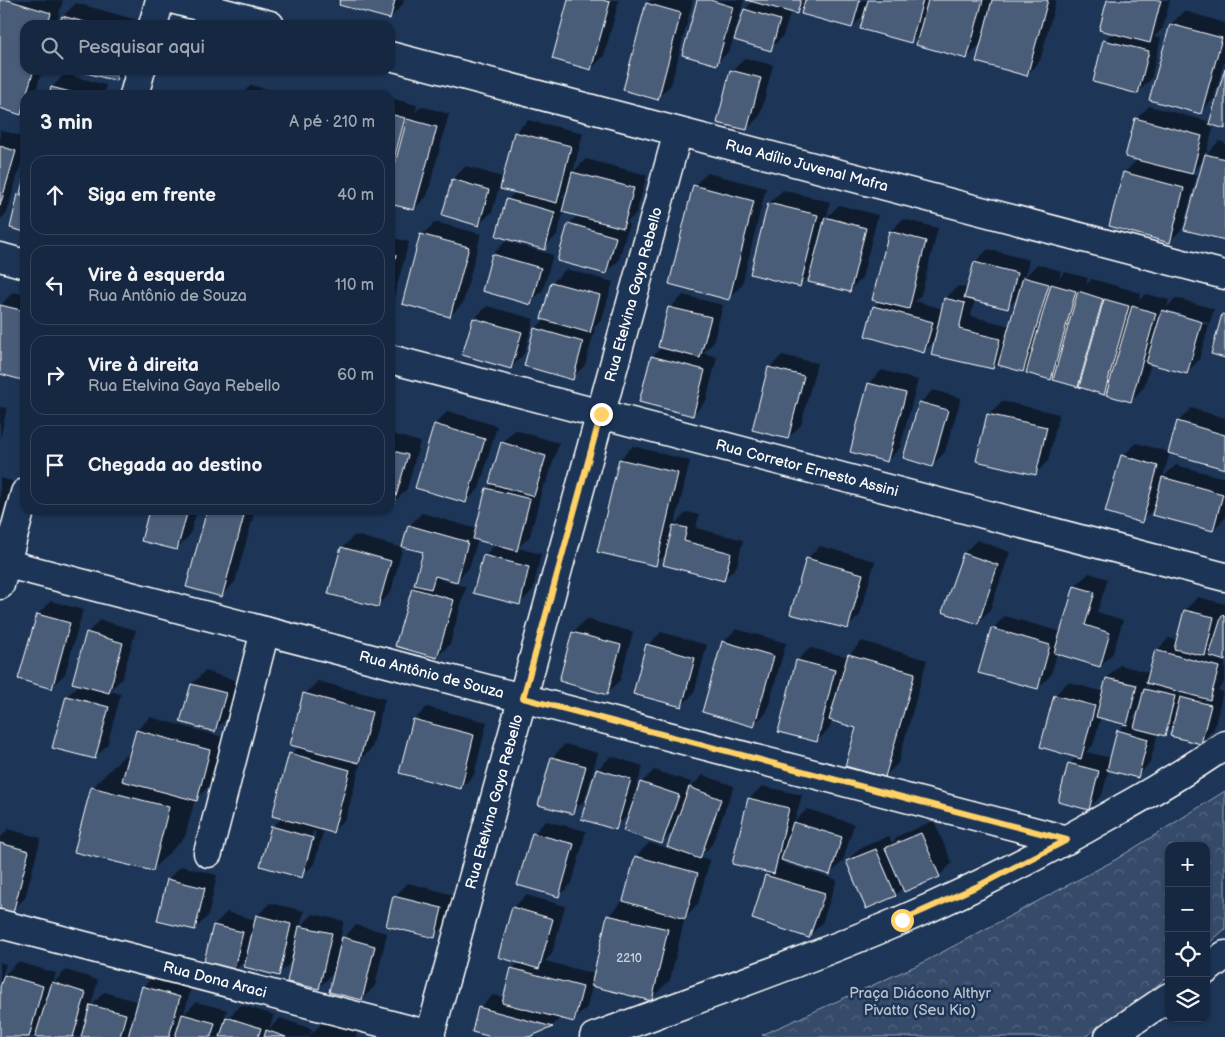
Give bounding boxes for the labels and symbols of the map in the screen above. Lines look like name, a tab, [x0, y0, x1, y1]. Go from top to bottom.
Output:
street label: Rua Adílio Juvenal Mafra	[723, 135, 890, 196]
street label: Rua Etelvina Gaya Rebello	[601, 205, 667, 384]
route end	[590, 403, 613, 426]
street label: Rua Corretor Ernesto Assini	[713, 435, 900, 501]
street label: Rua Antônio de Souza	[357, 647, 506, 703]
street label: Rua Etelvina Gaya Rebello	[462, 712, 528, 891]
route start	[891, 909, 914, 932]
house number: 2210	[616, 951, 642, 966]
street label: Rua Dona Araci	[161, 958, 269, 1002]
park label: Praça Diácono Althyr Pivatto (Seu Kio)	[849, 984, 991, 1020]

